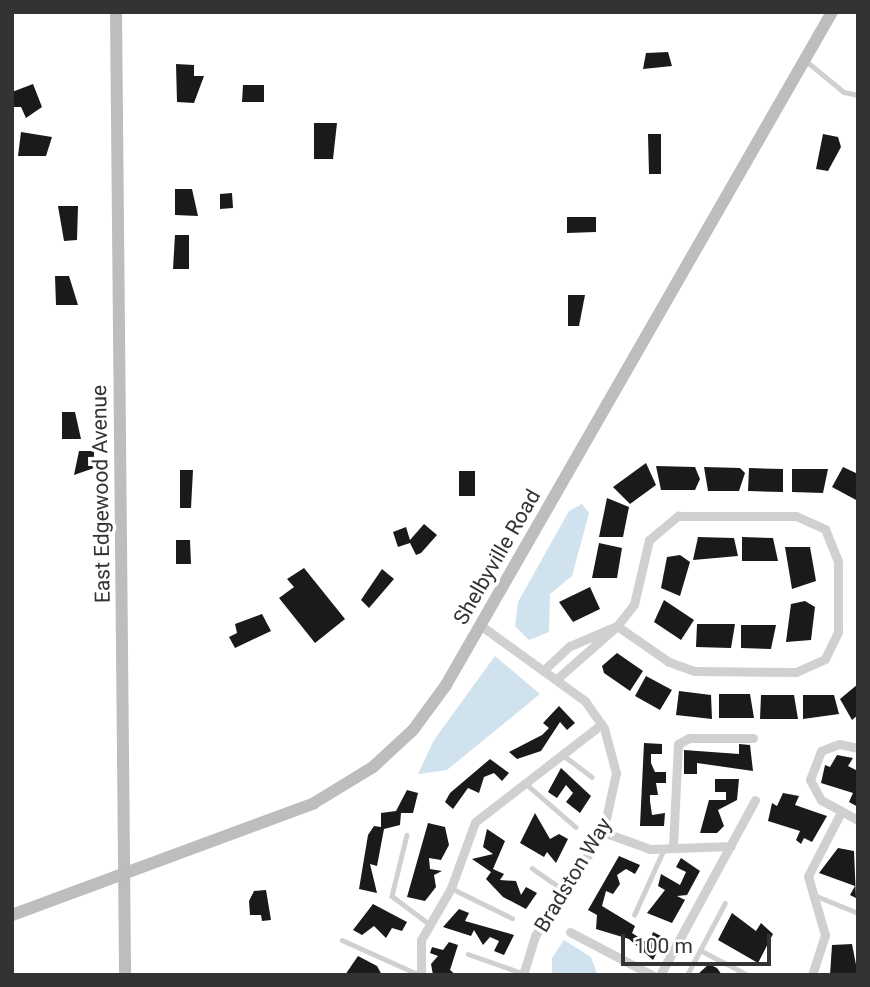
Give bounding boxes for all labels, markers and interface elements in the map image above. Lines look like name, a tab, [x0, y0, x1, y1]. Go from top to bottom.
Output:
street label: East Edgewood Avenue	[86, 385, 116, 603]
street label: Shelbyville Road	[448, 485, 546, 629]
street label: Bradston Way	[529, 813, 617, 937]
scale bar	[625, 920, 776, 964]
text: 100 m	[634, 934, 693, 958]

